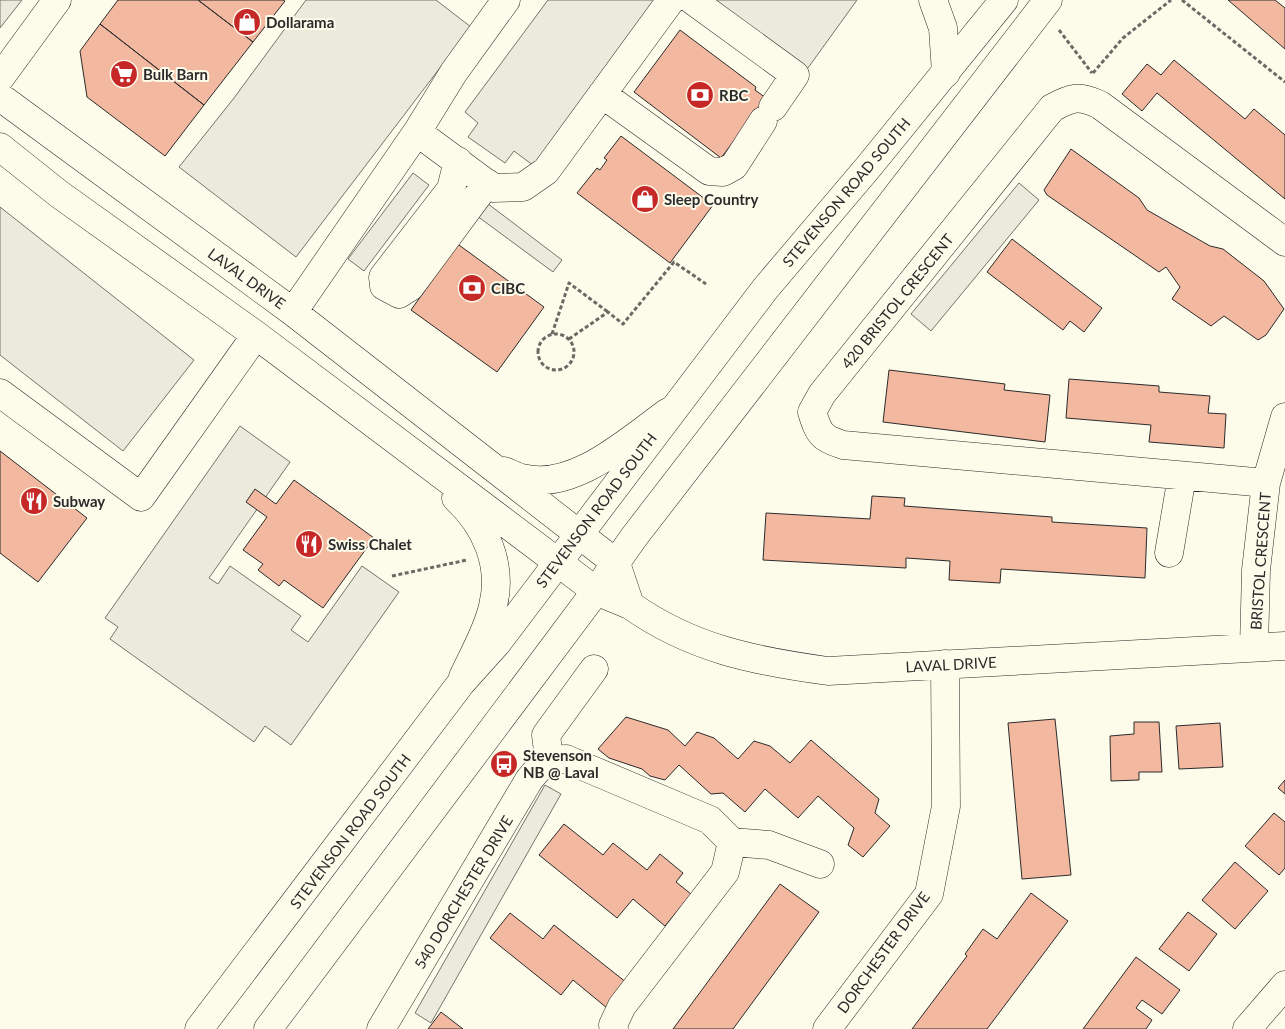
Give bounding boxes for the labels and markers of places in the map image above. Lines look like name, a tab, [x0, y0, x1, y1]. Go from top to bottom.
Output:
shop icon: Dollarama	[232, 7, 262, 37]
place label: Dollarama	[266, 13, 334, 31]
supermarket icon: Bulk Barn	[109, 59, 139, 89]
place label: Bulk Barn	[143, 65, 208, 83]
bank icon: RBC	[685, 80, 715, 110]
place label: RBC	[719, 86, 749, 104]
shop icon: Sleep Country	[630, 184, 660, 214]
place label: Sleep Country	[664, 190, 758, 208]
bank icon: CIBC	[457, 273, 487, 303]
place label: CIBC	[491, 279, 525, 297]
restaurant icon: Subway	[19, 486, 49, 516]
place label: Subway	[53, 492, 105, 510]
restaurant icon: Swiss Chalet	[294, 529, 324, 559]
place label: Swiss Chalet	[328, 535, 412, 553]
place label: Stevenson NB @ Laval	[523, 746, 599, 781]
bus stop icon: Stevenson NB @ Laval	[489, 749, 519, 779]

